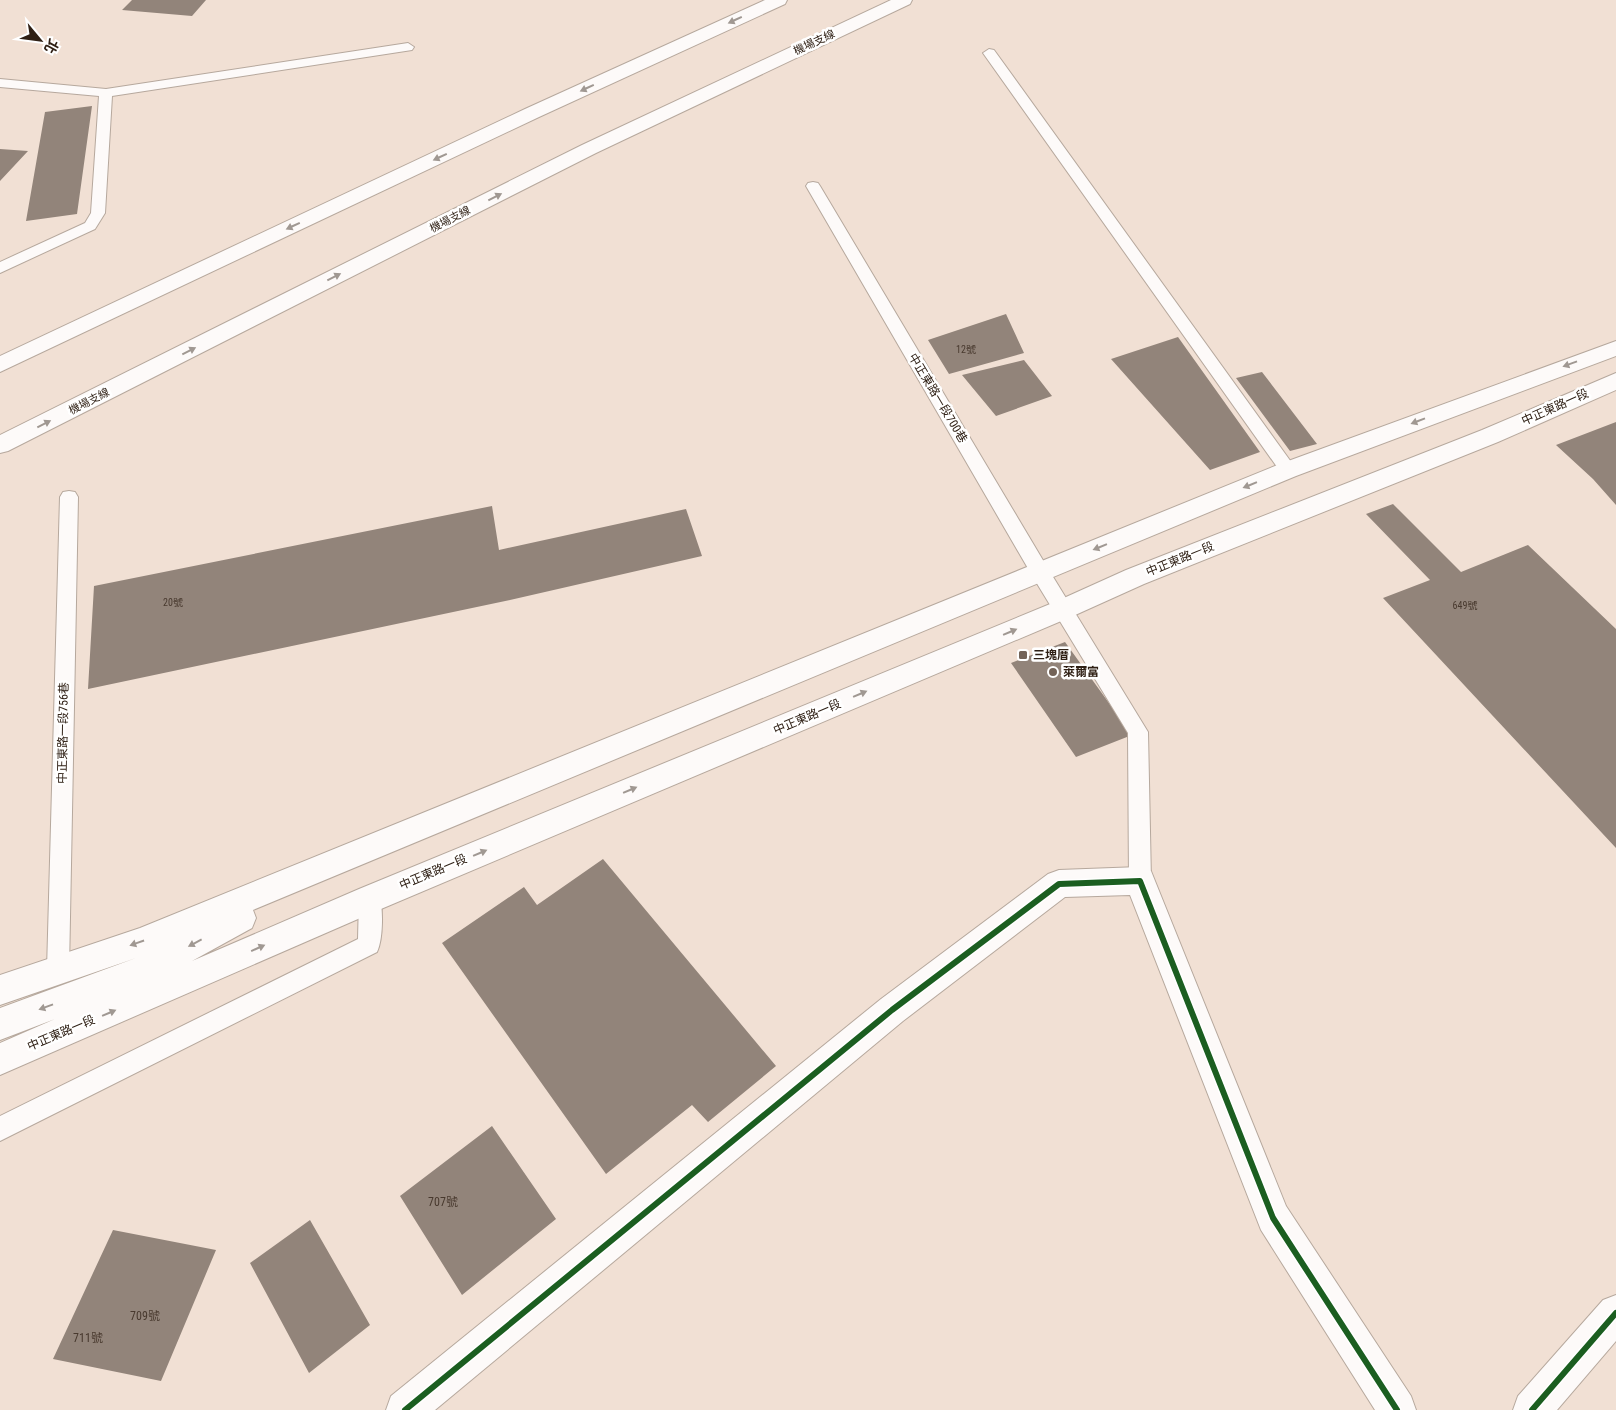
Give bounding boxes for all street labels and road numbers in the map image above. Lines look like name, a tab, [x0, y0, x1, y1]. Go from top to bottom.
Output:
street label: 機場支線	[792, 27, 837, 58]
street label: 機場支線	[428, 204, 473, 235]
street label: 中正東路一段700巷	[906, 351, 970, 445]
street label: 機場支線	[67, 386, 112, 417]
street label: 中正東路一段	[1519, 386, 1591, 428]
street label: 中正東路一段	[1144, 539, 1216, 579]
street label: 中正東路一段756巷	[55, 682, 71, 784]
street label: 中正東路一段	[771, 696, 843, 738]
street label: 中正東路一段	[397, 851, 469, 893]
street label: 中正東路一段	[25, 1012, 97, 1054]

